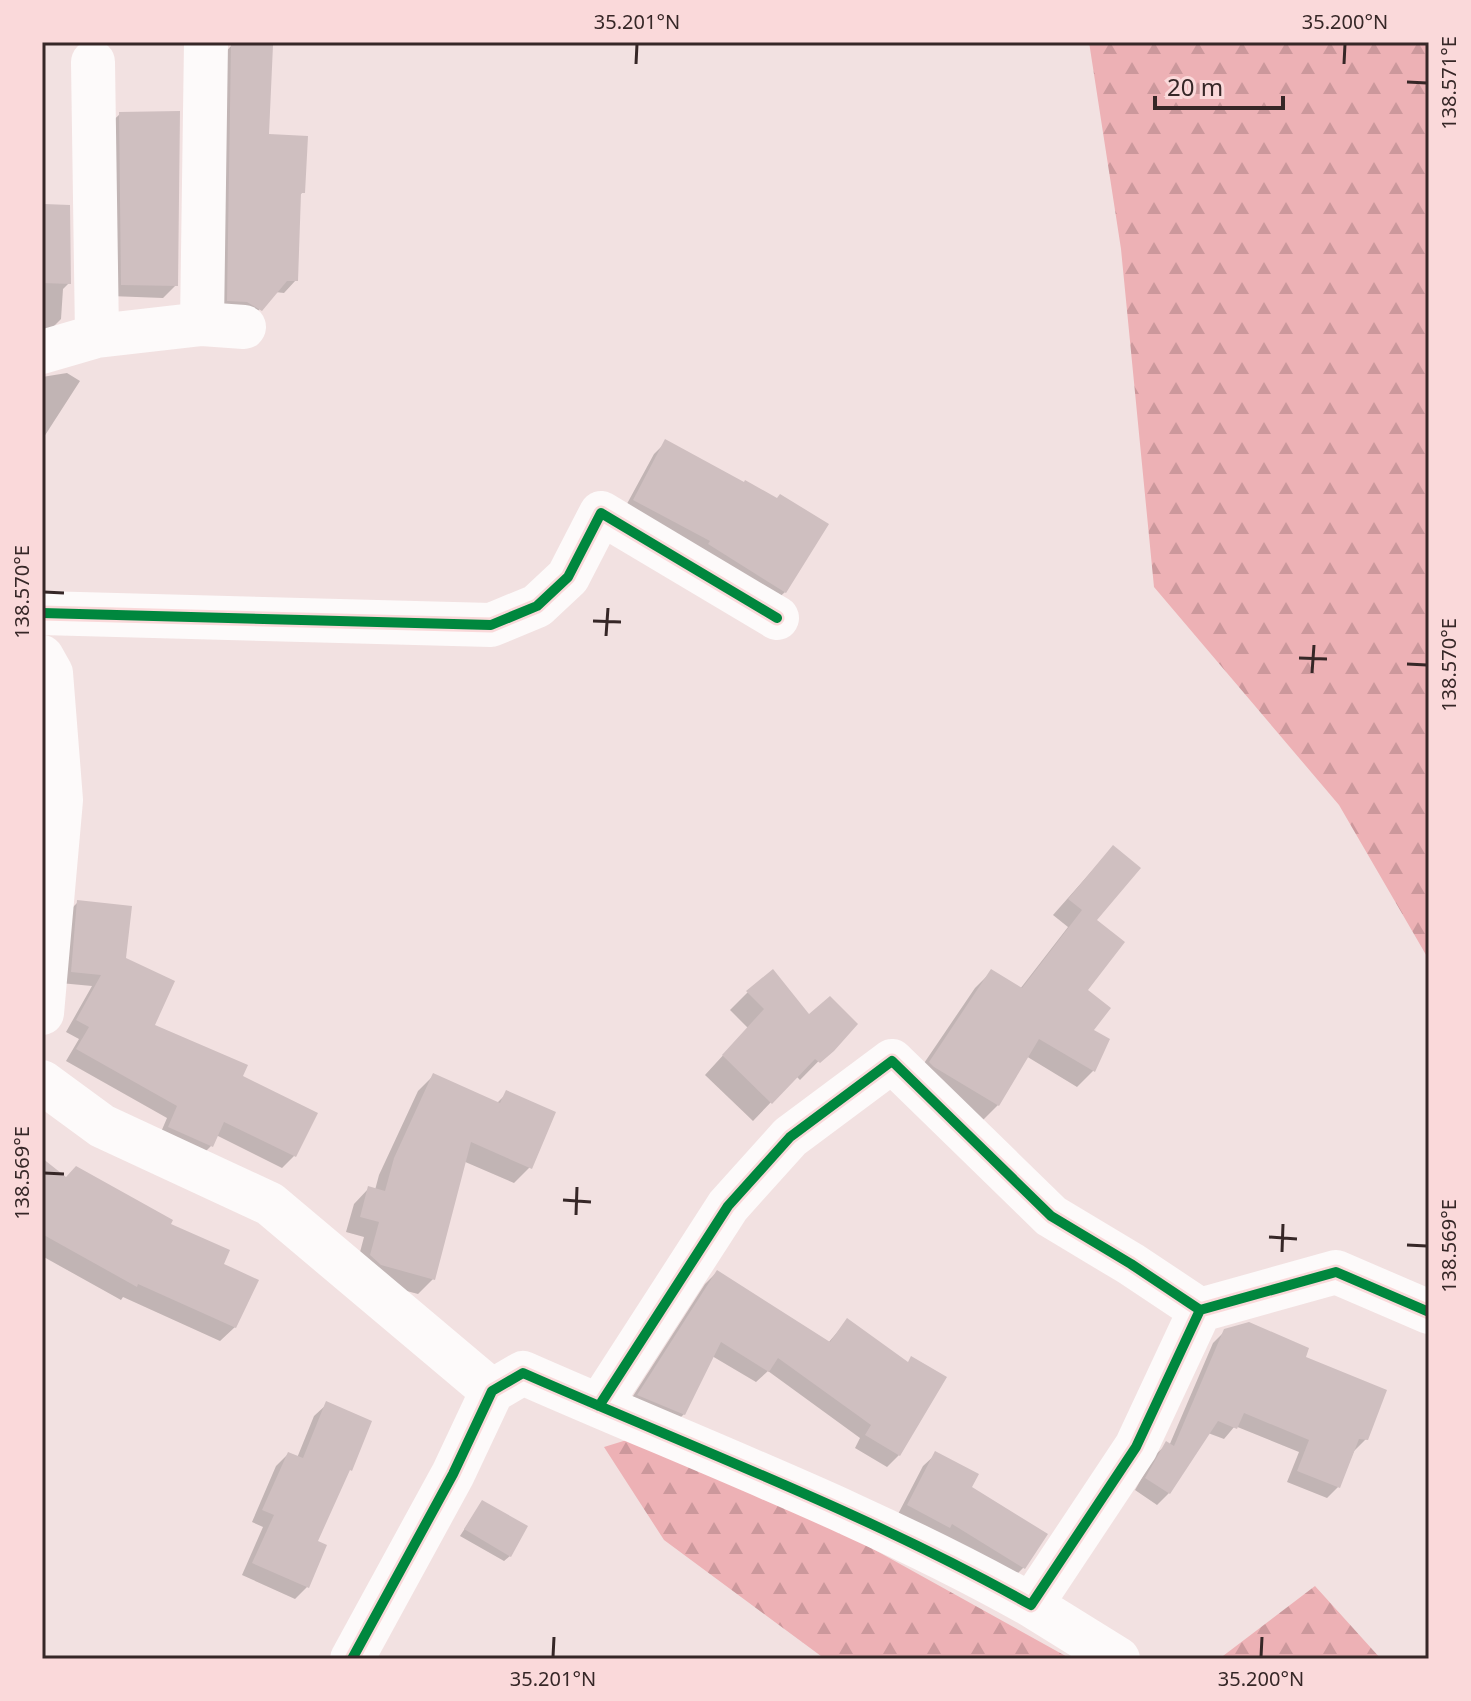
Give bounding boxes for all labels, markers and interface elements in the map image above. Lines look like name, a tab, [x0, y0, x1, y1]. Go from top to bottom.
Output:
text: 35.201°N	[594, 8, 680, 35]
text: 35.200°N	[1302, 8, 1388, 35]
text: 138.571°E	[1435, 36, 1462, 130]
scale bar	[1155, 60, 1283, 110]
text: 20 m	[1167, 70, 1223, 103]
text: 138.570°E	[8, 545, 35, 639]
text: 138.570°E	[1435, 618, 1462, 712]
text: 138.569°E	[8, 1126, 35, 1220]
text: 138.569°E	[1435, 1199, 1462, 1293]
text: 35.201°N	[510, 1665, 596, 1692]
text: 35.200°N	[1218, 1665, 1304, 1692]

